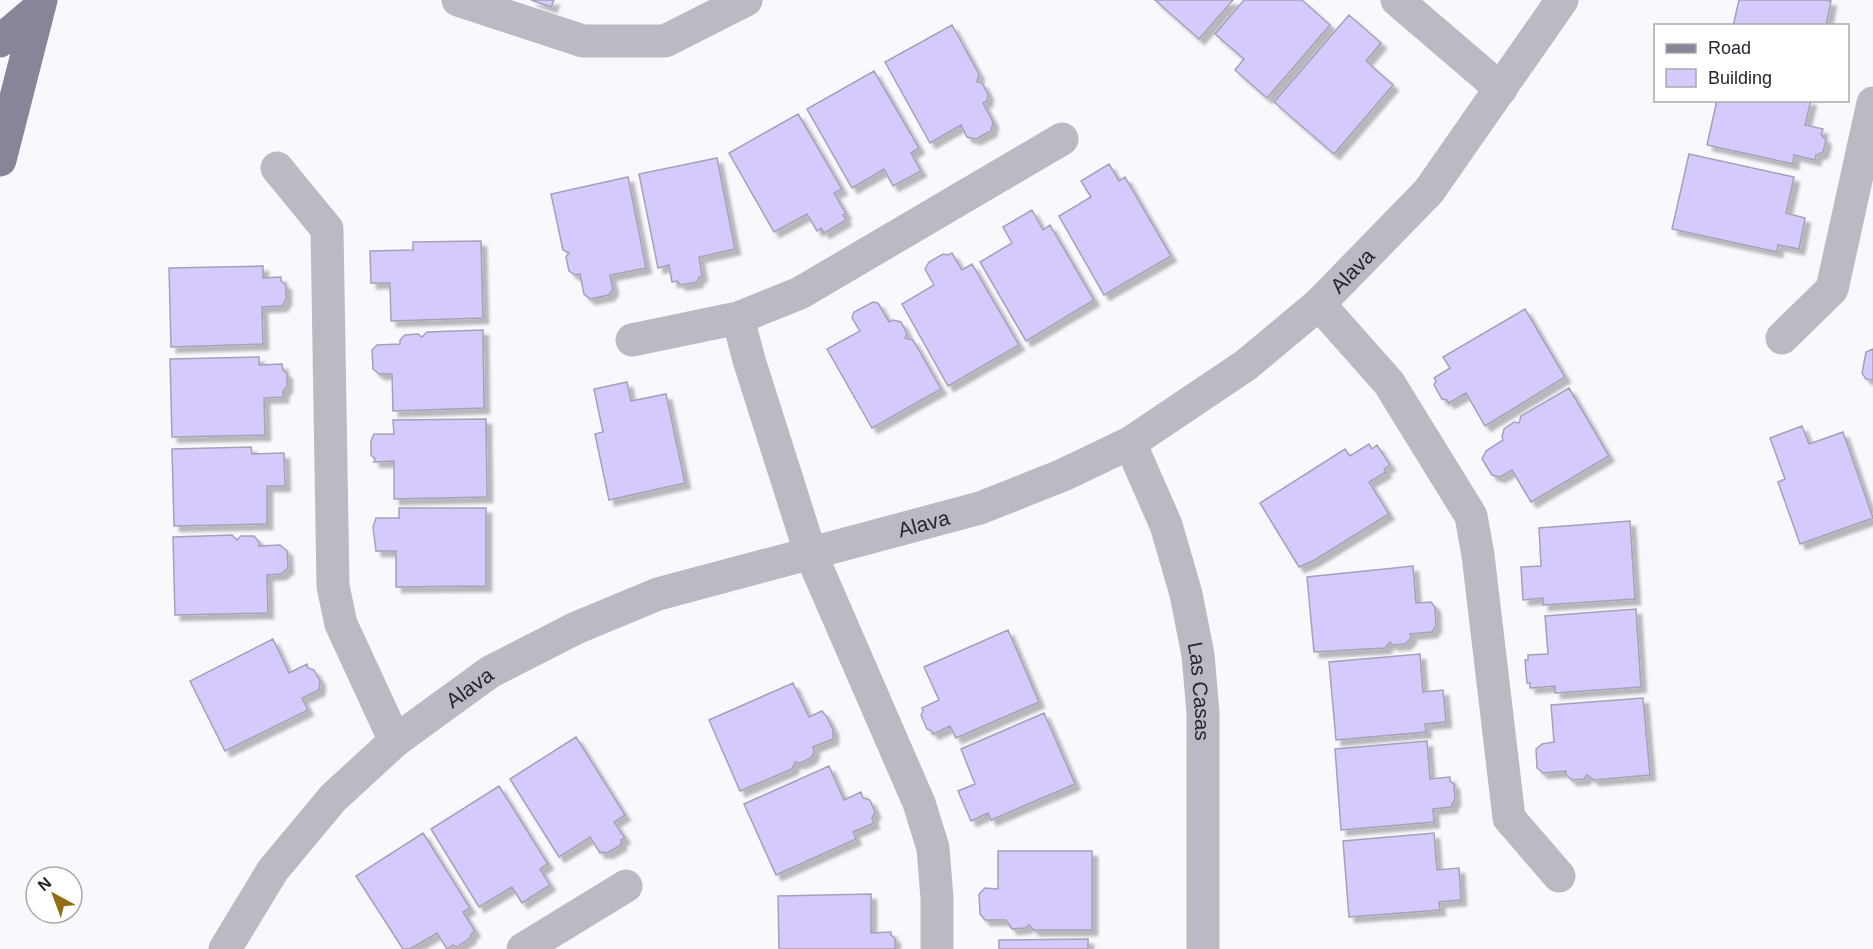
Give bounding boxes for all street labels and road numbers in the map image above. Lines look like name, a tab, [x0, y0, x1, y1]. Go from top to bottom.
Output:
street label: Alava	[1325, 243, 1379, 297]
street label: Alava	[895, 505, 952, 541]
street label: Las Casas	[1184, 640, 1215, 741]
street label: Alava	[441, 662, 497, 712]

